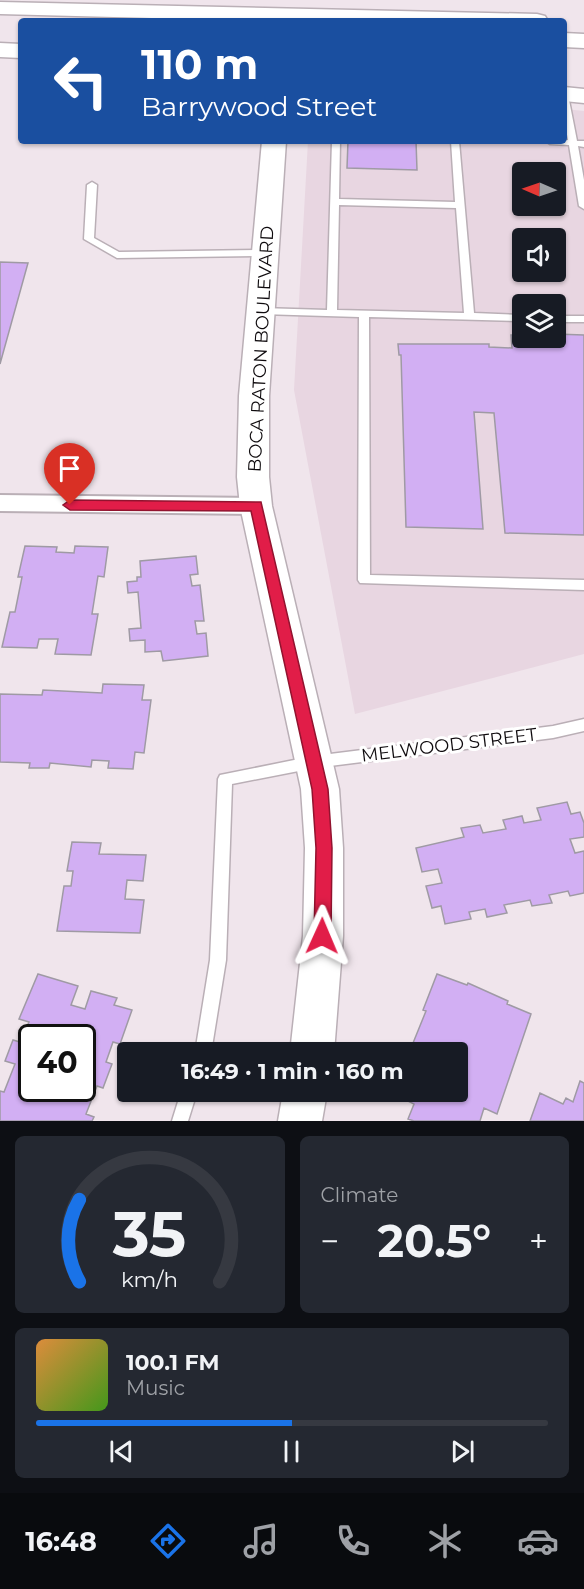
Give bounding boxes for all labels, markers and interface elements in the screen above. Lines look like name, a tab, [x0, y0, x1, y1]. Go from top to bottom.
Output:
text: 110 m	[141, 38, 258, 90]
icon: left	[42, 42, 120, 120]
text: Barrywood Street	[141, 90, 377, 123]
north arrow	[512, 162, 566, 216]
map controls	[512, 162, 566, 348]
street label: BOCA RATON BOULEVARD	[244, 225, 278, 473]
button: sound	[512, 228, 566, 282]
button: layers	[512, 294, 566, 348]
pin	[44, 443, 95, 505]
icon: arrive	[53, 452, 86, 485]
street label: MELWOOD STREET	[360, 723, 539, 767]
position arrow	[290, 904, 354, 968]
speed limit sign: 40	[18, 1024, 96, 1102]
text: 16:49 · 1 min · 160 m	[181, 1058, 404, 1085]
text: Climate	[321, 1183, 398, 1207]
text: 35	[112, 1196, 186, 1272]
text: 20.5°	[377, 1213, 491, 1268]
text: −	[321, 1221, 339, 1261]
text: +	[529, 1221, 548, 1261]
text: km/h	[121, 1266, 178, 1292]
text: 100.1 FM	[126, 1349, 220, 1376]
text: Music	[126, 1376, 185, 1400]
icon: previous	[105, 1435, 138, 1468]
icon: pause	[275, 1435, 308, 1468]
icon: next	[446, 1435, 479, 1468]
icon: directions	[147, 1520, 189, 1562]
icon: music	[240, 1520, 282, 1562]
icon: phone	[332, 1520, 374, 1562]
icon: climate	[424, 1520, 466, 1562]
icon: car	[517, 1520, 559, 1562]
text: 16:48	[25, 1525, 97, 1558]

